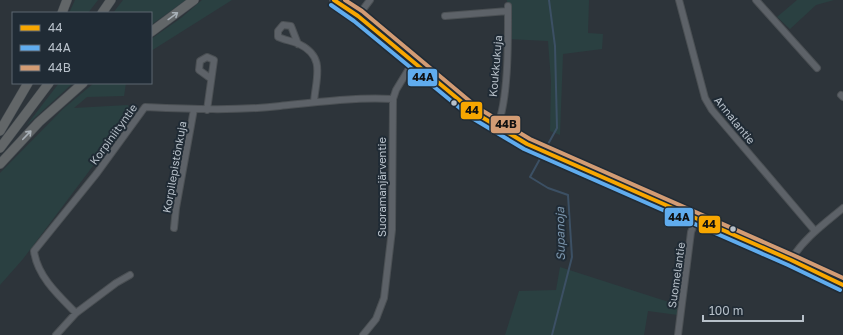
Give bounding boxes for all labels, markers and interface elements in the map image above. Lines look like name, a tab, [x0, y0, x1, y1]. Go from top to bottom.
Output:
legend	[12, 12, 152, 84]
one-way arrow	[167, 12, 178, 20]
text: 44	[48, 20, 63, 35]
street label: Koukkukuja	[486, 35, 504, 97]
text: 44A	[48, 40, 71, 55]
text: 44B	[48, 60, 71, 75]
line badge: 44A	[407, 68, 438, 87]
text: 44A	[412, 70, 434, 83]
street label: Annalantie	[712, 94, 758, 146]
unlabelled marker	[449, 98, 459, 108]
street label: Korpiniityntie	[87, 101, 139, 167]
line badge: 44	[460, 101, 483, 120]
text: 44	[465, 103, 479, 116]
line badge: 44B	[490, 115, 521, 134]
text: 44B	[495, 117, 517, 130]
street label: Korpilepistönkuja	[160, 120, 188, 214]
one-way arrow	[22, 130, 32, 140]
street label: Suoramanjärventie	[375, 137, 388, 237]
water label: Supanoja	[552, 206, 568, 261]
line badge: 44A	[664, 207, 694, 227]
text: 44A	[668, 210, 690, 223]
line badge: 44	[698, 215, 721, 234]
text: 44	[702, 217, 716, 230]
unlabelled marker	[728, 224, 738, 234]
street label: Suomelantie	[665, 241, 687, 309]
scale bar	[703, 297, 803, 323]
text: 100 m	[709, 303, 743, 318]

